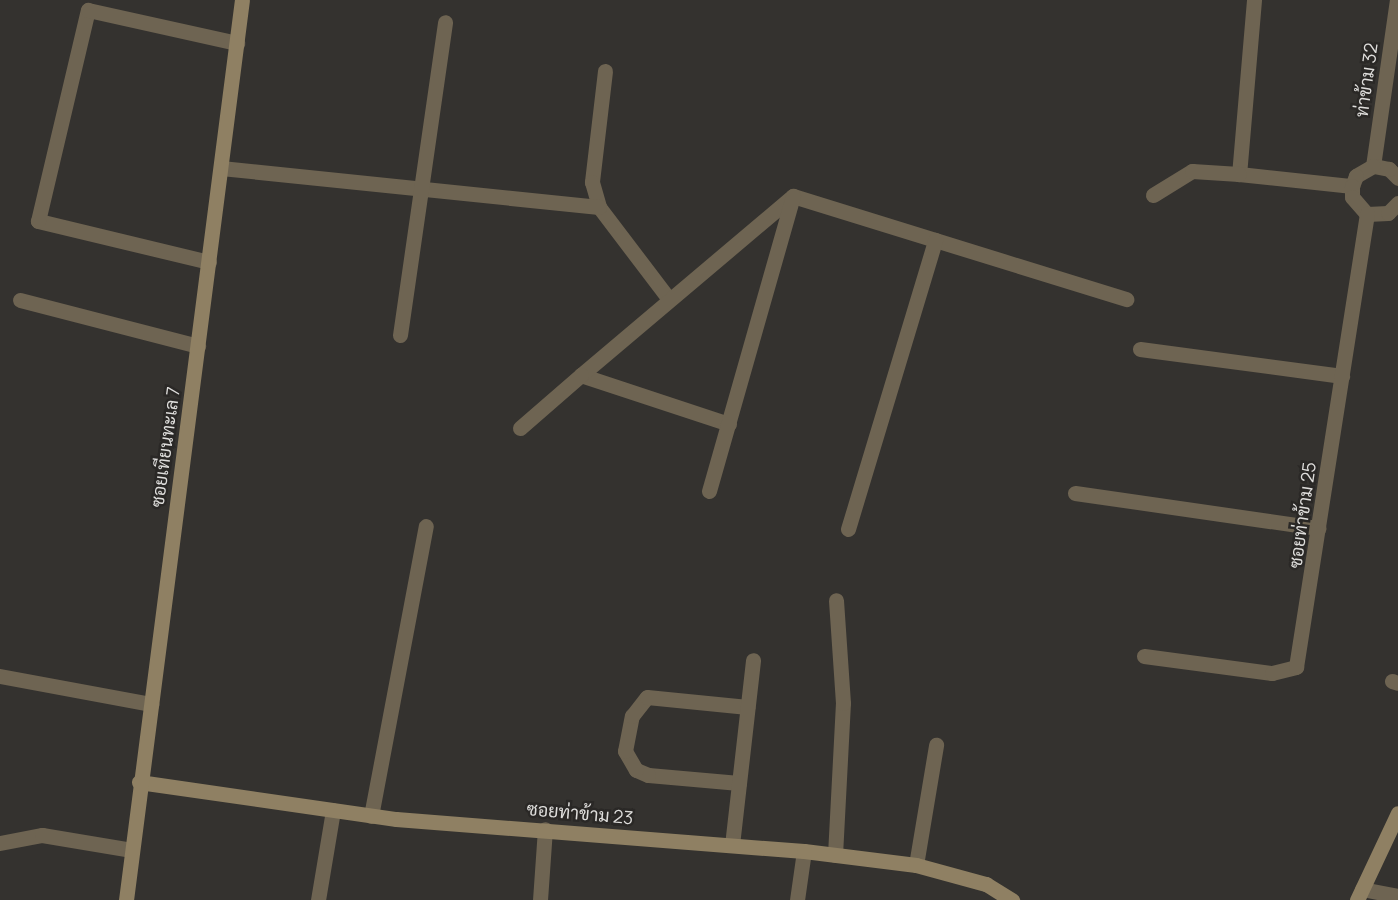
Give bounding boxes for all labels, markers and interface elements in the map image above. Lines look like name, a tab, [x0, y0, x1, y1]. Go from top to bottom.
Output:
street label: ท่าข้าม 32	[1350, 41, 1382, 119]
street label: ซอยเทียนทะเล 7	[146, 385, 184, 509]
street label: ซอยท่าข้าม 25	[1284, 460, 1320, 570]
street label: ซอยท่าข้าม 23	[526, 798, 634, 828]

